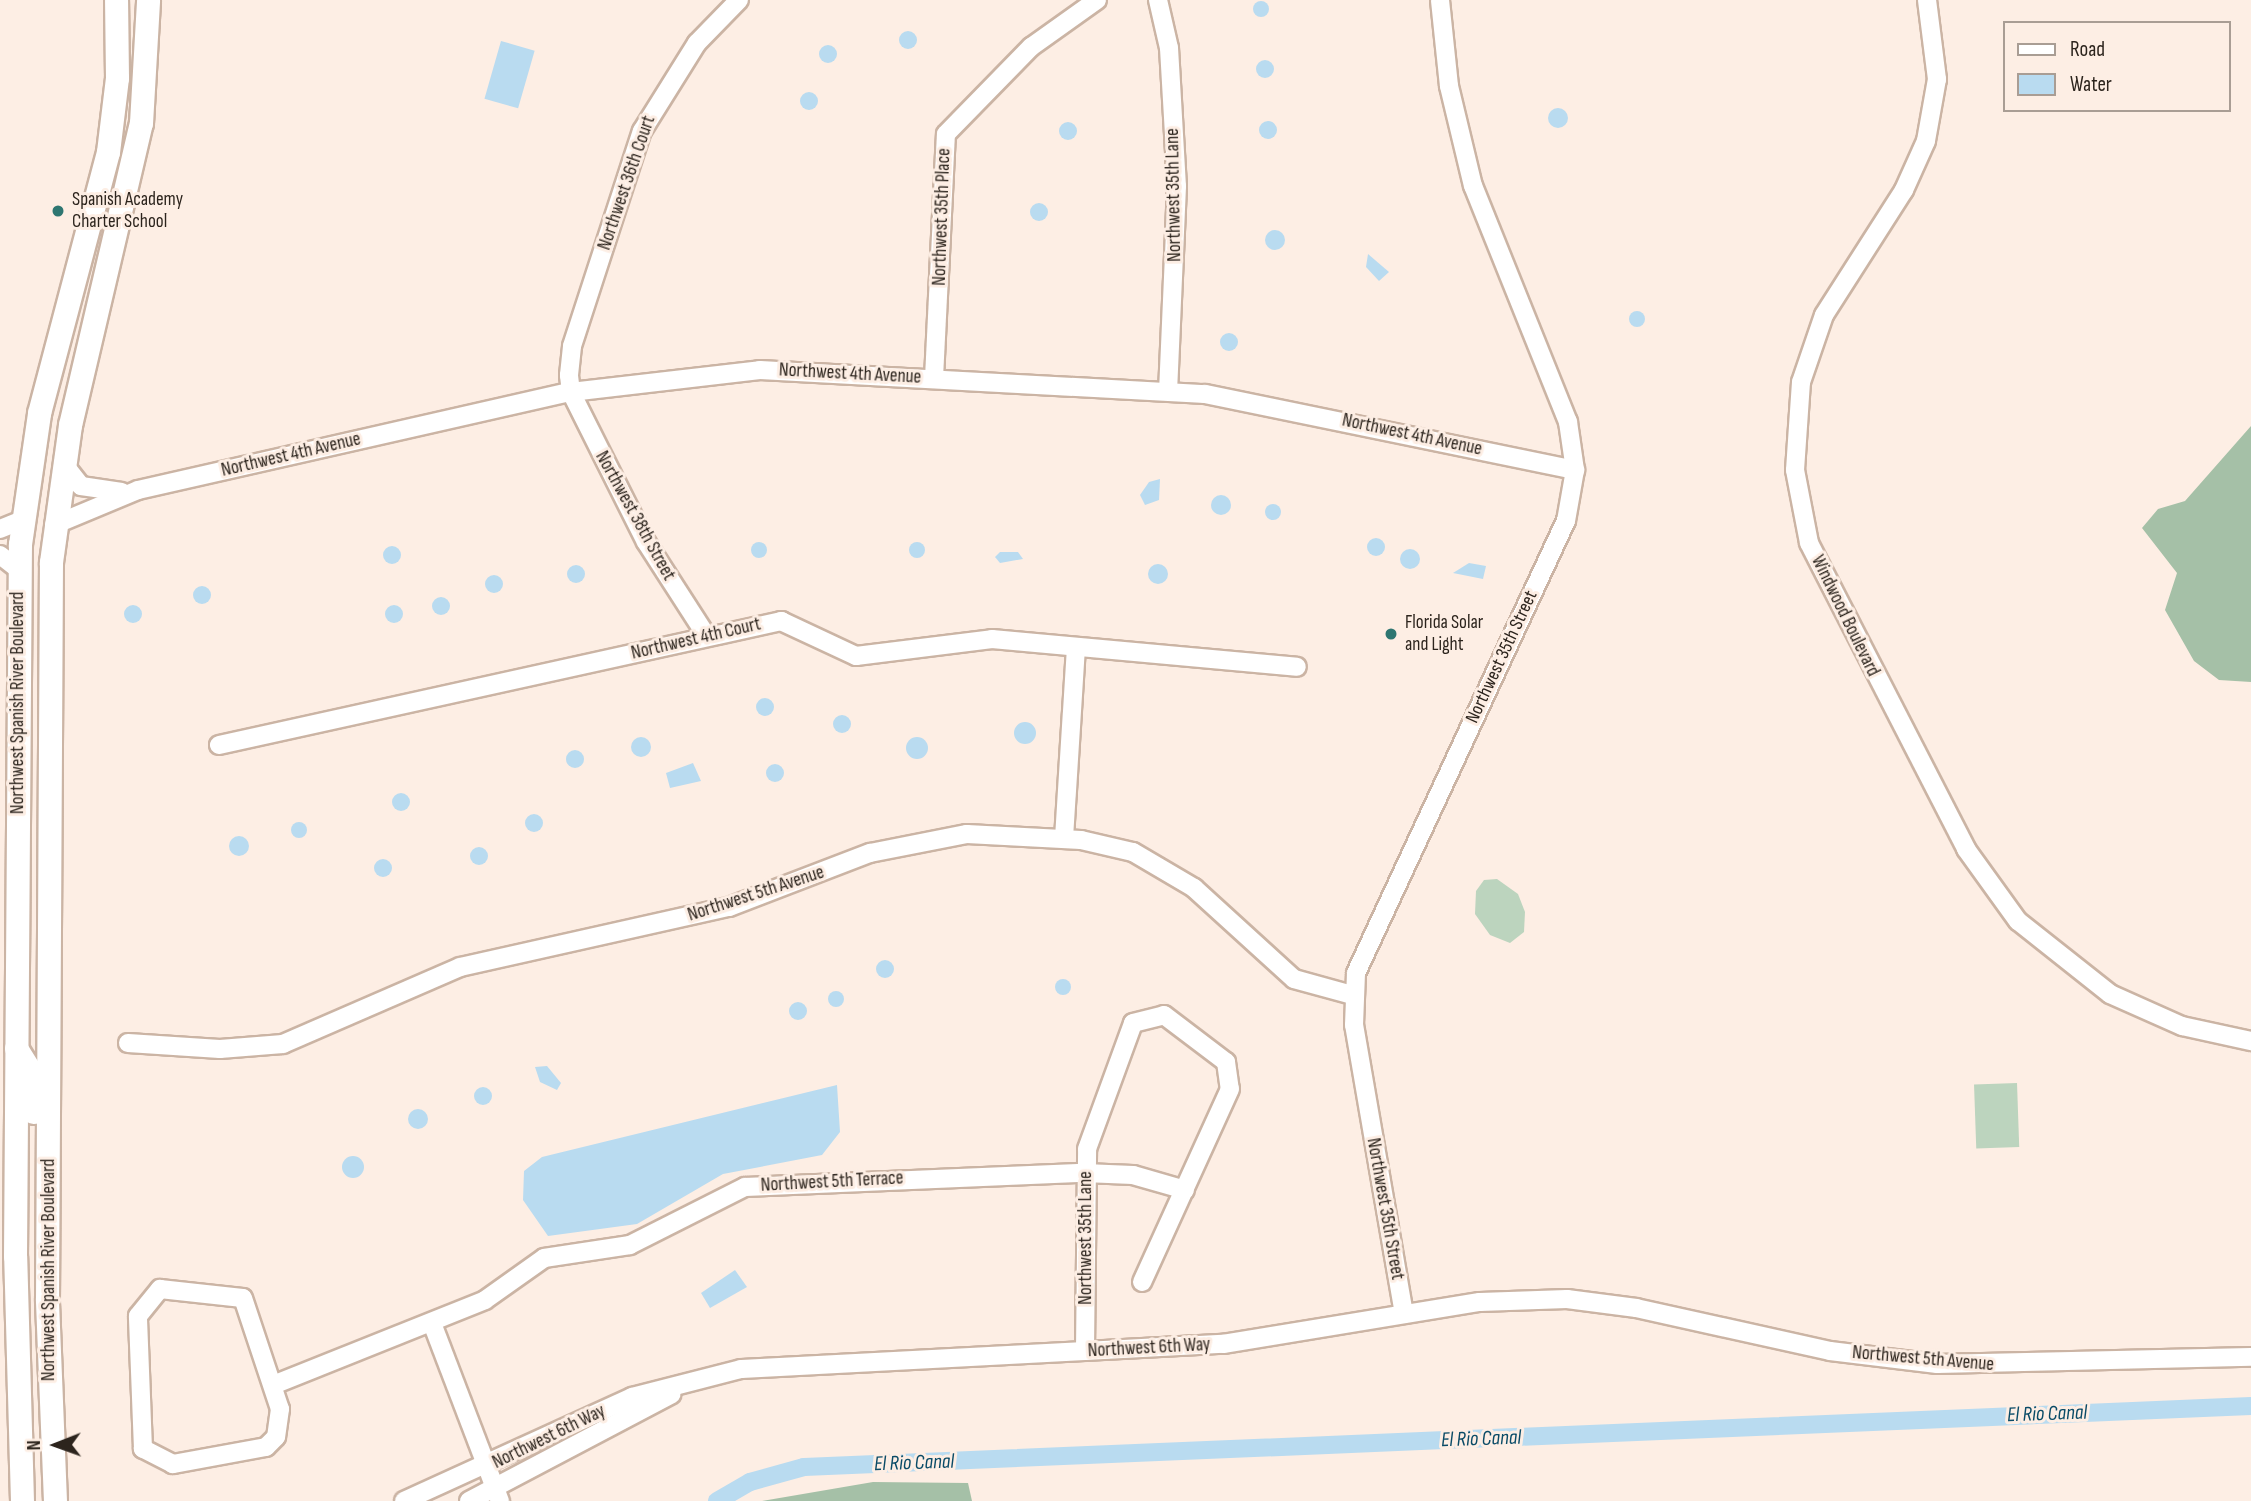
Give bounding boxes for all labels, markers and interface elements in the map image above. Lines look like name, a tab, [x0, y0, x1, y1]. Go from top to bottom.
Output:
legend	[2002, 21, 2230, 112]
text: Road	[2070, 37, 2105, 62]
text: Water	[2070, 72, 2112, 97]
street label: Northwest 36th Court	[593, 113, 661, 253]
street label: Northwest 35th Lane	[1161, 128, 1187, 262]
street label: Northwest 35th Place	[928, 148, 956, 286]
place label: Spanish Academy Charter School	[72, 189, 183, 233]
marker: Spanish Academy Charter School	[50, 203, 66, 219]
street label: Northwest 4th Avenue	[778, 359, 922, 389]
street label: Northwest 4th Avenue	[1340, 409, 1484, 461]
street label: Northwest 4th Avenue	[219, 428, 363, 482]
street label: Northwest 38th Street	[590, 447, 680, 585]
street label: Windwood Boulevard	[1806, 552, 1884, 680]
street label: Northwest 35th Street	[1461, 587, 1543, 727]
street label: Northwest Spanish River Boulevard	[7, 592, 29, 814]
place label: Florida Solar and Light	[1405, 612, 1483, 656]
street label: Northwest 4th Court	[629, 613, 763, 665]
marker: Florida Solar and Light	[1383, 626, 1399, 642]
street label: Northwest 5th Avenue	[685, 861, 827, 927]
street label: Northwest 35th Street	[1361, 1136, 1409, 1282]
street label: Northwest Spanish River Boulevard	[38, 1159, 60, 1381]
street label: Northwest 5th Terrace	[760, 1167, 904, 1197]
street label: Northwest 35th Lane	[1075, 1171, 1097, 1305]
street label: Northwest 6th Way	[1087, 1333, 1211, 1363]
street label: Northwest 5th Avenue	[1851, 1341, 1995, 1377]
street label: Northwest 6th Way	[489, 1400, 609, 1474]
water label: El Rio Canal	[2006, 1400, 2088, 1428]
north arrow	[21, 1410, 91, 1480]
water label: El Rio Canal	[1440, 1425, 1522, 1453]
text: N	[23, 1440, 46, 1451]
water label: El Rio Canal	[873, 1449, 955, 1477]

